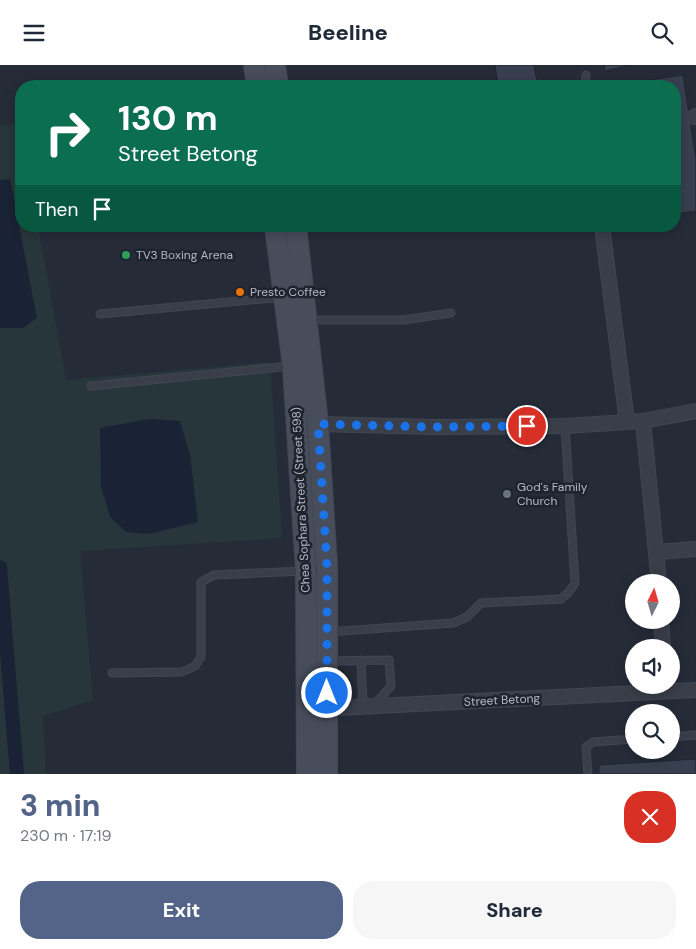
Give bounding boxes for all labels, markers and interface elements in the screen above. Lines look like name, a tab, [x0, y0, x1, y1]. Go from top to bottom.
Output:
text: Beeline	[308, 18, 388, 47]
icon: menu	[20, 19, 48, 47]
icon: search	[648, 19, 676, 47]
text: 130 m	[118, 95, 218, 141]
icon: right	[35, 100, 100, 165]
text: Street Betong	[118, 139, 258, 168]
icon: arrive	[88, 195, 116, 223]
text: Then	[35, 197, 78, 222]
place label: TV3 Boxing Arena	[136, 247, 233, 263]
marker: TV3 Boxing Arena	[120, 249, 132, 261]
place label: Presto Coffee	[250, 284, 326, 300]
marker: Presto Coffee	[234, 286, 246, 298]
pin	[506, 405, 548, 447]
street label: Chea Sophara Street (Street 598)	[288, 407, 314, 593]
icon: arrive	[513, 412, 541, 440]
place label: God's Family Church	[517, 479, 588, 509]
marker: God's Family Church	[501, 488, 513, 500]
north arrow	[625, 574, 680, 629]
map controls	[625, 574, 680, 759]
button: sound	[625, 639, 680, 694]
position arrow	[300, 666, 352, 718]
street label: Street Betong	[463, 690, 541, 710]
button: search	[625, 704, 680, 759]
text: 3 min	[20, 786, 100, 825]
button: close	[624, 791, 676, 843]
text: 230 m · 17:19	[20, 825, 112, 846]
button: Exit	[20, 881, 343, 939]
button: Share	[353, 881, 676, 939]

